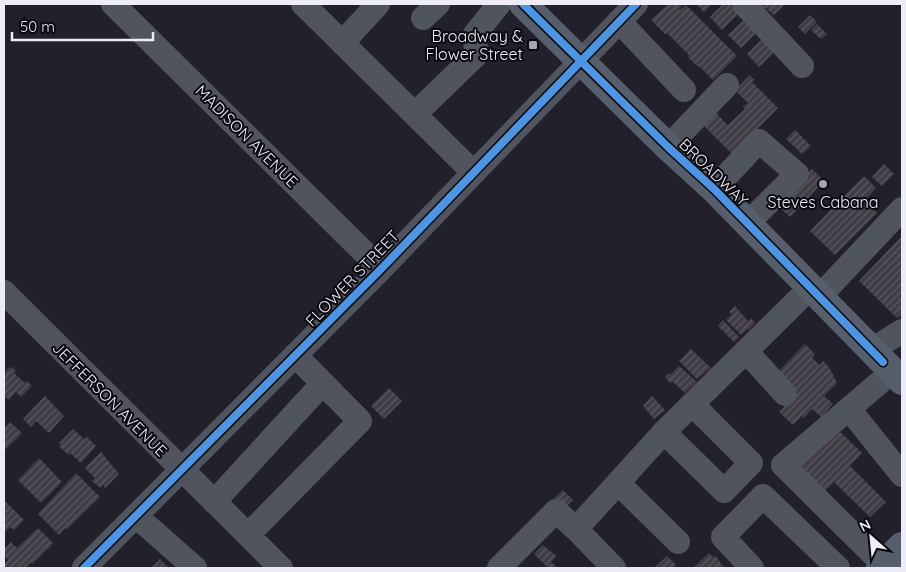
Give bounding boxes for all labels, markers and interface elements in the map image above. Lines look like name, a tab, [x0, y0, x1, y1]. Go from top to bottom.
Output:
scale bar	[12, 10, 154, 42]
text: 50 m	[20, 17, 55, 36]
place label: Broadway & Flower Street	[425, 26, 523, 64]
marker: Broadway & Flower Street	[527, 39, 539, 51]
street label: MADISON AVENUE	[191, 80, 303, 192]
street label: BROADWAY	[675, 134, 753, 210]
marker: Steves Cabana	[817, 178, 829, 190]
place label: Steves Cabana	[767, 192, 879, 212]
street label: FLOWER STREET	[301, 225, 403, 330]
street label: JEFFERSON AVENUE	[48, 337, 172, 461]
north arrow	[846, 512, 896, 562]
text: N	[856, 515, 874, 536]

